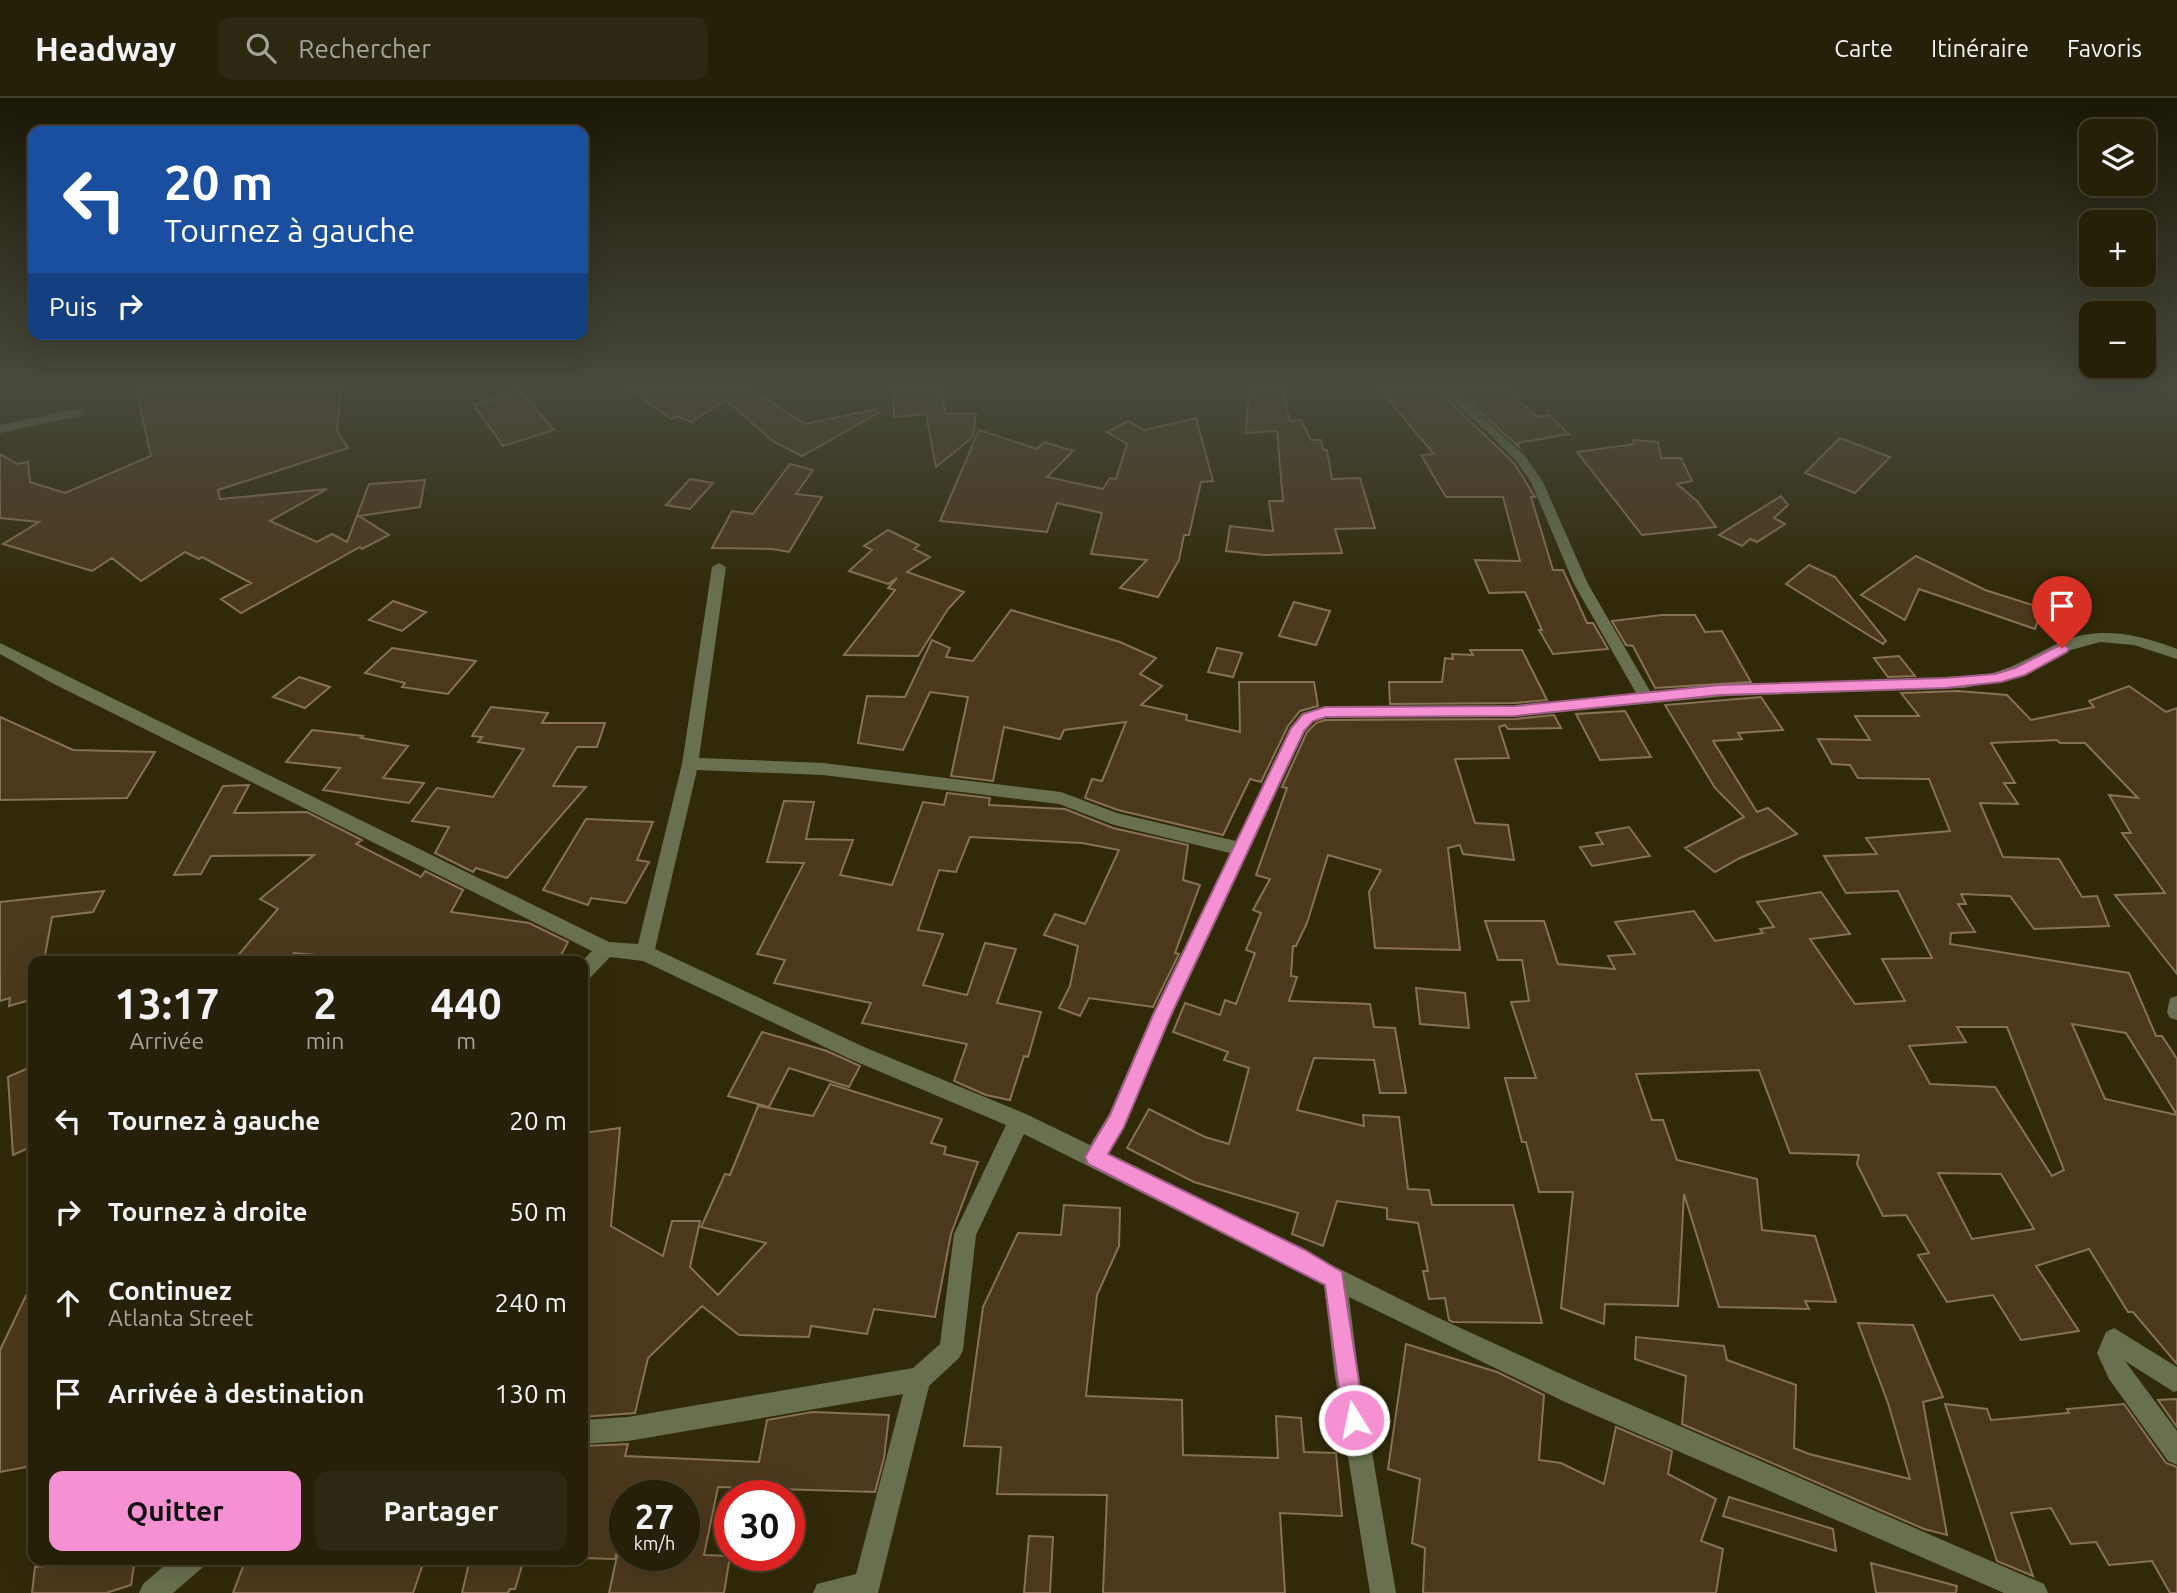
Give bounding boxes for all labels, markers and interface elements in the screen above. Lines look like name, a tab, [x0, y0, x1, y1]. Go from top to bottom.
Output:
search box	[218, 17, 708, 80]
icon: search	[242, 29, 280, 67]
text: Headway	[35, 30, 176, 67]
text: Rechercher	[298, 34, 431, 63]
text: Carte	[1834, 35, 1893, 62]
text: Itinéraire	[1931, 35, 2029, 62]
text: Favoris	[2067, 35, 2142, 62]
map controls	[2079, 119, 2156, 378]
button: layers	[2079, 119, 2156, 196]
icon: left	[49, 154, 140, 245]
text: 20 m	[164, 154, 273, 209]
button: +	[2079, 210, 2156, 287]
text: Tournez à gauche	[164, 212, 415, 248]
icon: right	[111, 287, 149, 325]
text: Puis	[49, 292, 97, 321]
button: −	[2079, 301, 2156, 378]
pin	[2032, 576, 2092, 648]
icon: arrive	[2043, 587, 2081, 625]
text: 13:17	[114, 980, 219, 1027]
text: 2	[313, 980, 337, 1027]
text: 440	[431, 980, 502, 1027]
text: Arrivée	[130, 1028, 204, 1053]
text: min	[306, 1028, 344, 1053]
text: m	[456, 1028, 476, 1053]
icon: left	[49, 1102, 87, 1140]
text: Tournez à gauche	[108, 1106, 320, 1135]
text: 20 m	[509, 1106, 567, 1135]
icon: right	[49, 1193, 87, 1231]
text: Tournez à droite	[108, 1197, 307, 1226]
text: 50 m	[509, 1197, 567, 1226]
text: Continuez	[108, 1276, 232, 1305]
icon: ahead	[49, 1284, 87, 1322]
text: 240 m	[495, 1288, 567, 1317]
text: Atlanta Street	[108, 1305, 253, 1330]
icon: arrive	[49, 1375, 87, 1413]
text: Arrivée à destination	[108, 1379, 364, 1408]
text: 130 m	[495, 1379, 567, 1408]
position arrow	[1317, 1383, 1391, 1457]
button: Quitter	[49, 1471, 301, 1551]
button: Partager	[315, 1471, 567, 1551]
speed limit sign: 30	[714, 1480, 805, 1571]
text: 27	[635, 1496, 674, 1536]
text: km/h	[634, 1533, 675, 1553]

